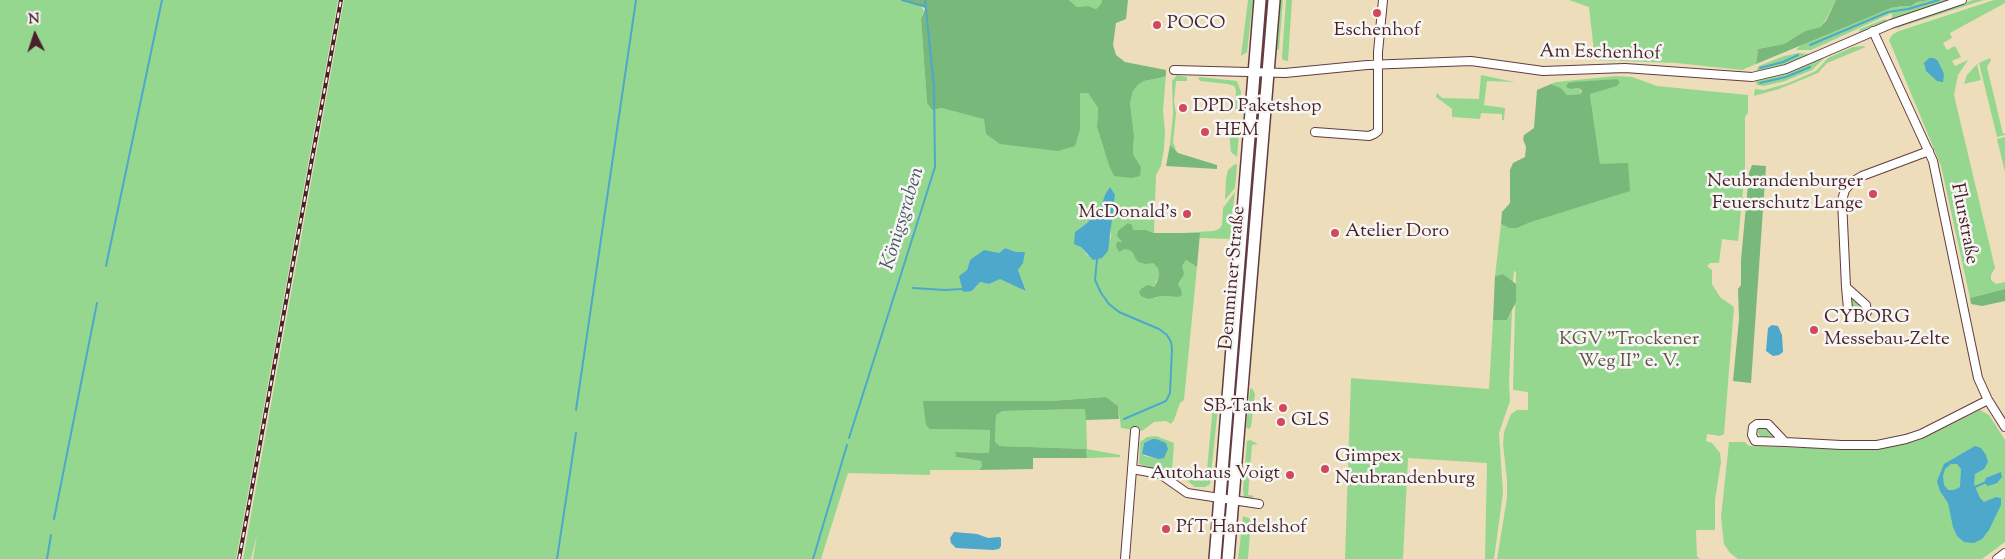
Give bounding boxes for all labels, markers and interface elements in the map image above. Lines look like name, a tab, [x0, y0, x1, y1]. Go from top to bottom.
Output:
marker: Eschenhof	[1371, 7, 1383, 19]
north arrow	[10, 10, 60, 60]
text: N	[28, 10, 40, 30]
place label: POCO	[1167, 14, 1225, 36]
marker: POCO	[1151, 19, 1163, 31]
place label: Eschenhof	[1334, 21, 1420, 43]
street label: Am Eschenhof	[1539, 42, 1661, 66]
place label: DPD Paketshop	[1193, 97, 1321, 119]
marker: DPD Paketshop	[1177, 102, 1189, 114]
place label: HEM	[1215, 121, 1259, 143]
marker: HEM	[1199, 126, 1211, 138]
water label: Königsgraben	[877, 165, 931, 273]
place label: Neubrandenburger Feuerschutz Lange	[1707, 172, 1863, 216]
street label: Flurstraße	[1944, 181, 1982, 267]
marker: Neubrandenburger Feuerschutz Lange	[1867, 188, 1879, 200]
place label: McDonald's	[1078, 203, 1177, 225]
street label: Demminer Straße	[1216, 205, 1252, 351]
marker: McDonald's	[1181, 208, 1193, 220]
place label: Atelier Doro	[1345, 222, 1449, 244]
marker: Atelier Doro	[1329, 227, 1341, 239]
place label: CYBORG Messebau-Zelte	[1824, 308, 1950, 352]
marker: CYBORG Messebau-Zelte	[1808, 324, 1820, 336]
park label: KGV "Trockener Weg II" e. V.	[1559, 330, 1699, 374]
place label: SB-Tank	[1203, 397, 1273, 419]
marker: SB-Tank	[1277, 402, 1289, 414]
place label: GLS	[1291, 411, 1329, 433]
marker: GLS	[1275, 416, 1287, 428]
place label: Gimpex Neubrandenburg	[1335, 447, 1475, 491]
marker: Gimpex Neubrandenburg	[1319, 463, 1331, 475]
place label: Autohaus Voigt	[1150, 464, 1280, 486]
marker: Autohaus Voigt	[1284, 469, 1296, 481]
place label: PfT Handelshof	[1176, 518, 1307, 540]
marker: PfT Handelshof	[1160, 523, 1172, 535]

